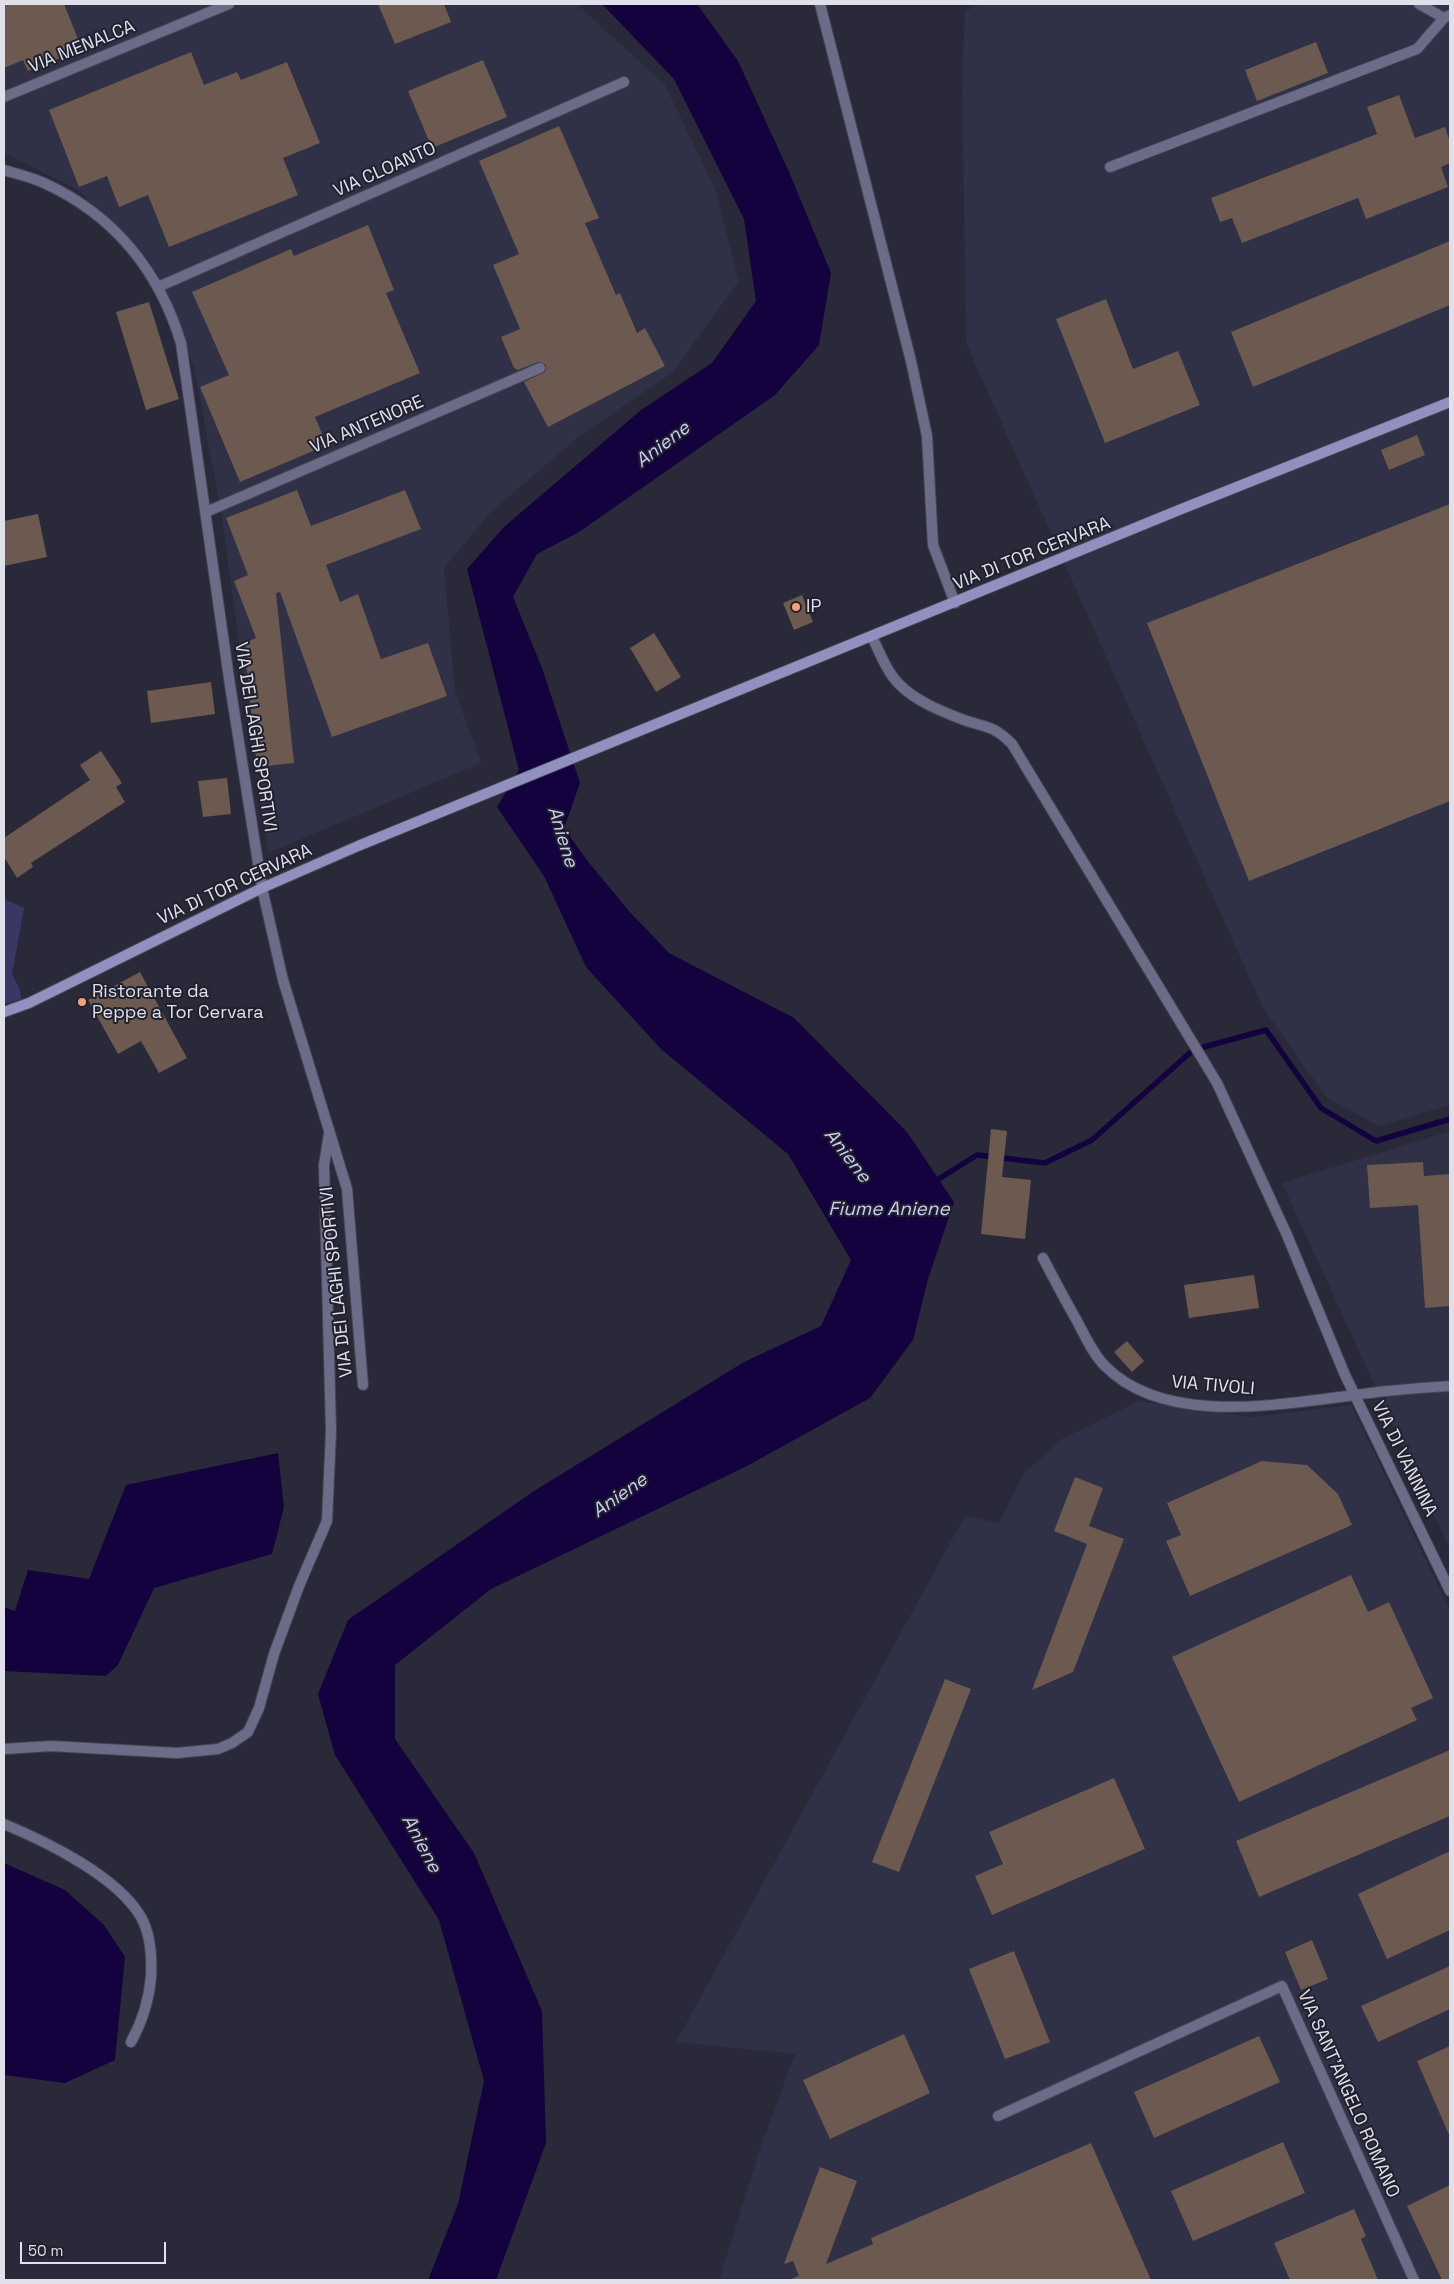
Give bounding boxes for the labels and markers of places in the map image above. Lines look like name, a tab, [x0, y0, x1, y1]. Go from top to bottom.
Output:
place label: IP	[806, 596, 821, 618]
marker: IP	[790, 601, 802, 613]
place label: Ristorante da Peppe a Tor Cervara	[92, 981, 264, 1024]
marker: Ristorante da Peppe a Tor Cervara	[76, 996, 88, 1008]

